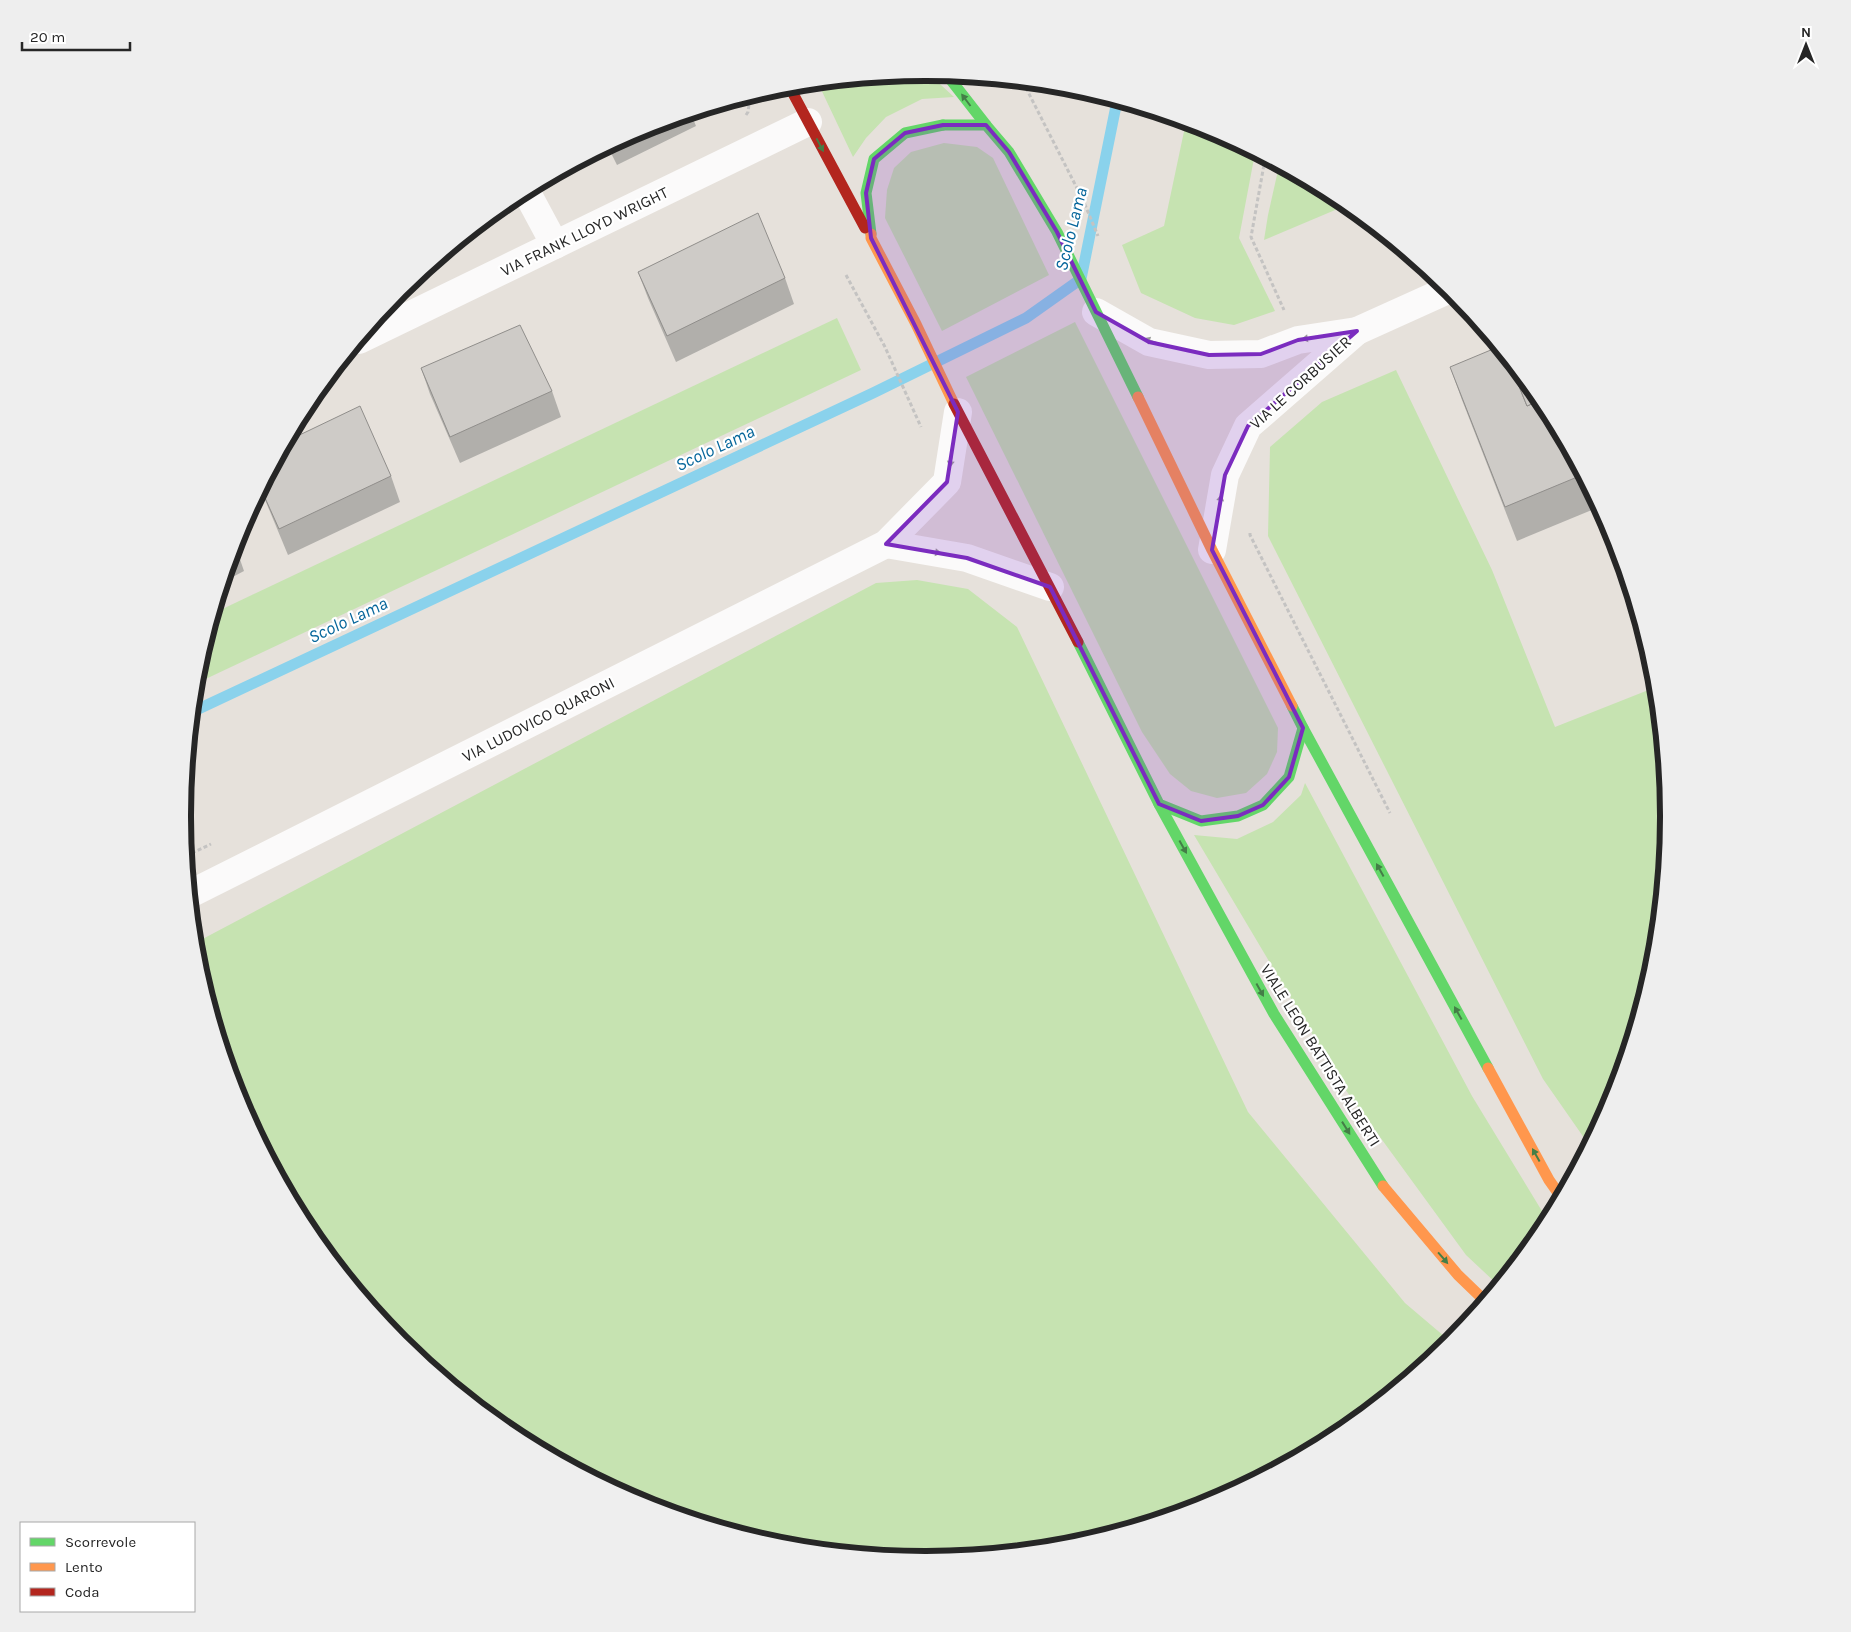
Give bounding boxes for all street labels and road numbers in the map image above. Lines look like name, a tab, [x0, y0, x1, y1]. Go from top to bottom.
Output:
street label: VIA FRANK LLOYD WRIGHT	[497, 183, 671, 280]
street label: VIA LE CORBUSIER	[1246, 332, 1355, 433]
street label: VIA LUDOVICO QUARONI	[459, 673, 617, 766]
street label: VIALE LEON BATTISTA ALBERTI	[1257, 961, 1385, 1150]

